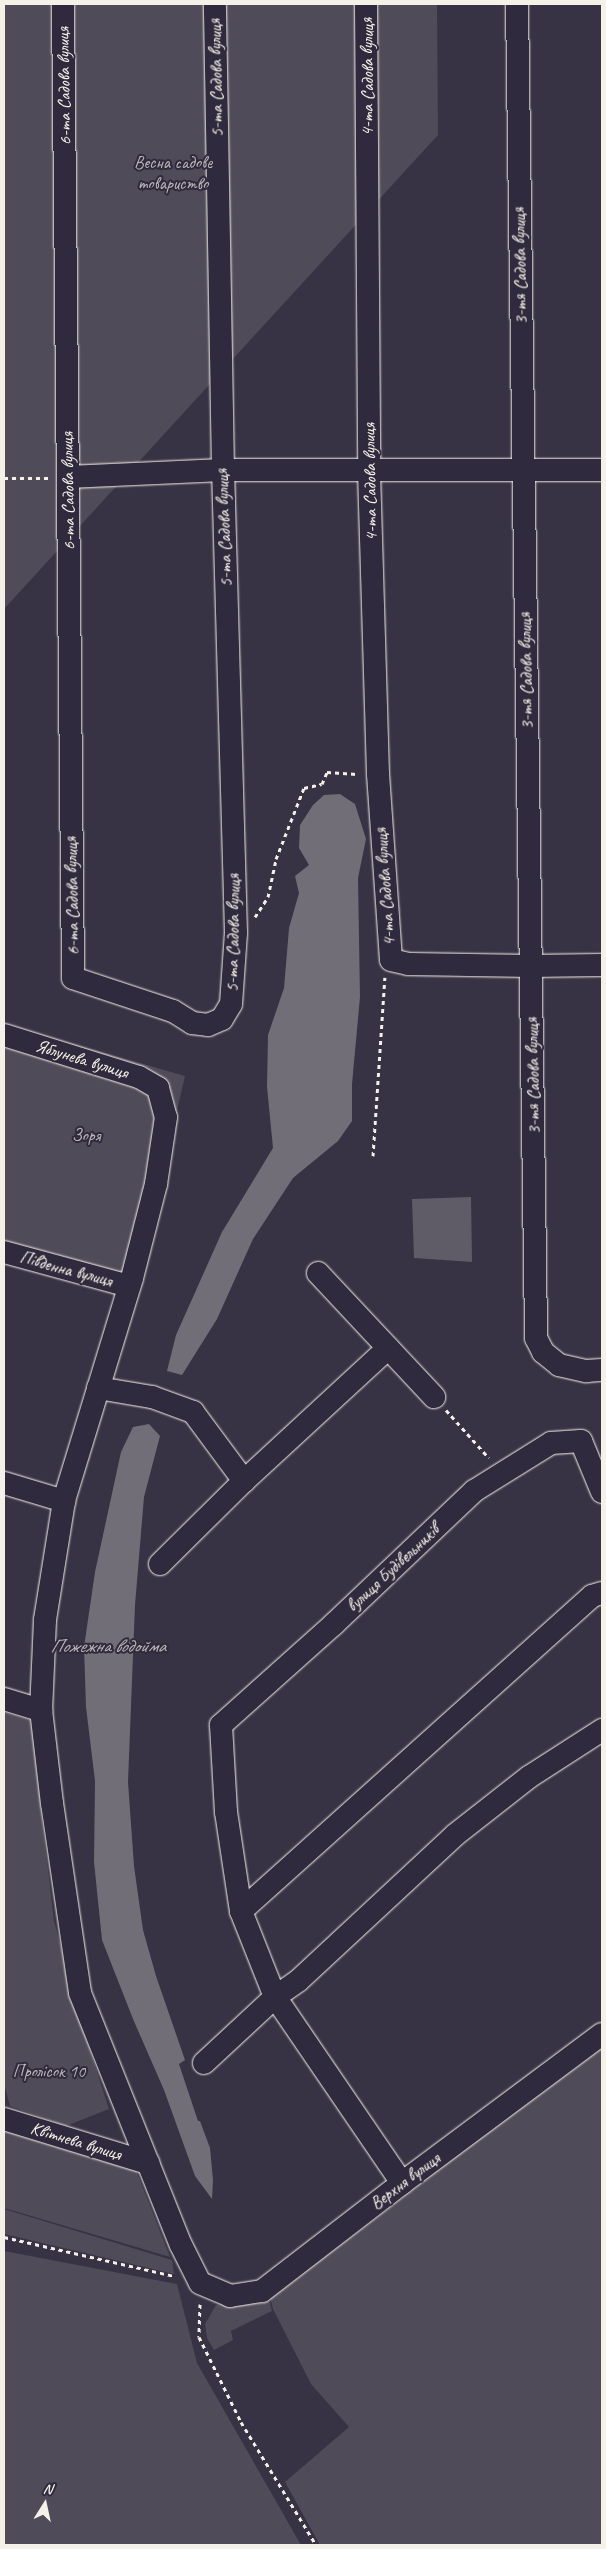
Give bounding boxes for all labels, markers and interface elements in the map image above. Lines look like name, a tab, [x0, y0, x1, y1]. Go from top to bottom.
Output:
street label: 4-та Садова вулиця	[356, 17, 378, 137]
street label: 5-та Садова вулиця	[204, 18, 228, 138]
street label: 6-та Садова вулиця	[52, 26, 76, 146]
park label: Весна садове товариство	[134, 152, 212, 194]
street label: 3-тя Садова вулиця	[508, 206, 532, 326]
street label: 4-та Садова вулиця	[358, 422, 382, 542]
street label: 6-та Садова вулиця	[56, 431, 80, 551]
street label: 5-та Садова вулиця	[211, 468, 237, 588]
street label: 3-тя Садова вулиця	[514, 611, 538, 731]
street label: 4-та Садова вулиця	[370, 826, 400, 948]
street label: 6-та Садова вулиця	[60, 836, 84, 956]
street label: 5-та Садова вулиця	[221, 873, 245, 993]
street label: 3-тя Садова вулиця	[521, 1016, 545, 1136]
street label: Яблунева вулиця	[33, 1035, 131, 1083]
park label: Зоря	[72, 1124, 100, 1146]
street label: Південна вулиця	[17, 1246, 115, 1292]
street label: вулиця Будівельників	[342, 1519, 444, 1617]
water label: Пожежна водойма	[50, 1636, 166, 1658]
park label: Пролісок 10	[13, 2060, 85, 2082]
street label: Квітнева вулиця	[27, 2117, 125, 2165]
street label: Верхня вулиця	[365, 2147, 445, 2215]
north arrow	[20, 2479, 70, 2529]
text: N	[42, 2480, 53, 2498]

